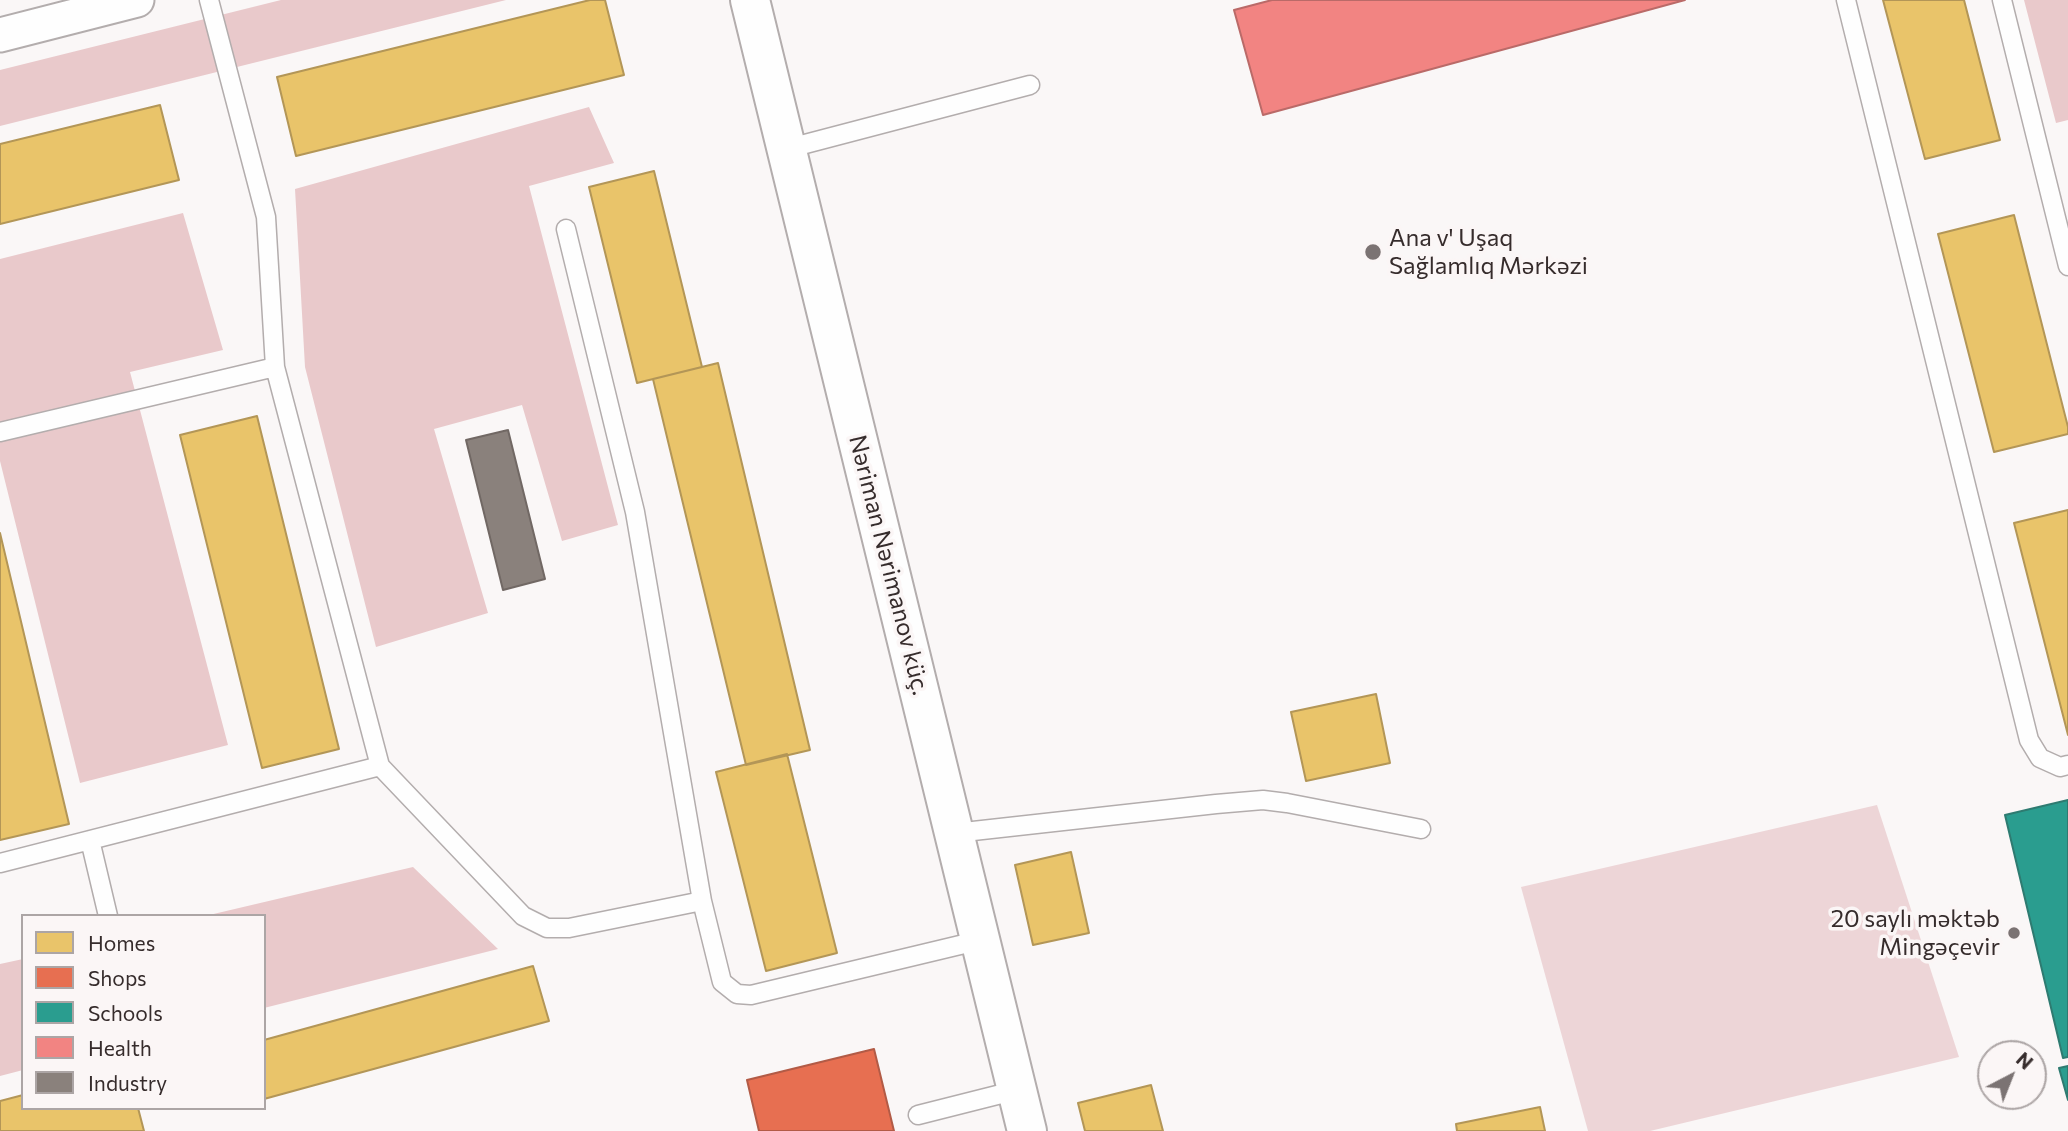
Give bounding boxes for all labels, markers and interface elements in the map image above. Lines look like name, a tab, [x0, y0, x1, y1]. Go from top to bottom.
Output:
place label: Ana v' Uşaq Sağlamlıq Mərkəzi	[1389, 224, 1588, 280]
marker: Ana v' Uşaq Sağlamlıq Mərkəzi	[1363, 242, 1383, 262]
street label: Nəriman Nərimanov küç.	[843, 432, 935, 698]
place label: 20 saylı məktəb Mingəçevir	[1831, 905, 2000, 961]
legend	[21, 914, 266, 1110]
marker: 20 saylı məktəb Mingəçevir	[2006, 925, 2022, 941]
text: Homes	[88, 930, 155, 955]
text: Shops	[88, 965, 147, 990]
text: Schools	[88, 1000, 163, 1025]
text: Health	[88, 1035, 152, 1060]
north arrow	[1977, 1040, 2047, 1110]
text: N	[2012, 1047, 2038, 1074]
text: Industry	[88, 1070, 167, 1095]

